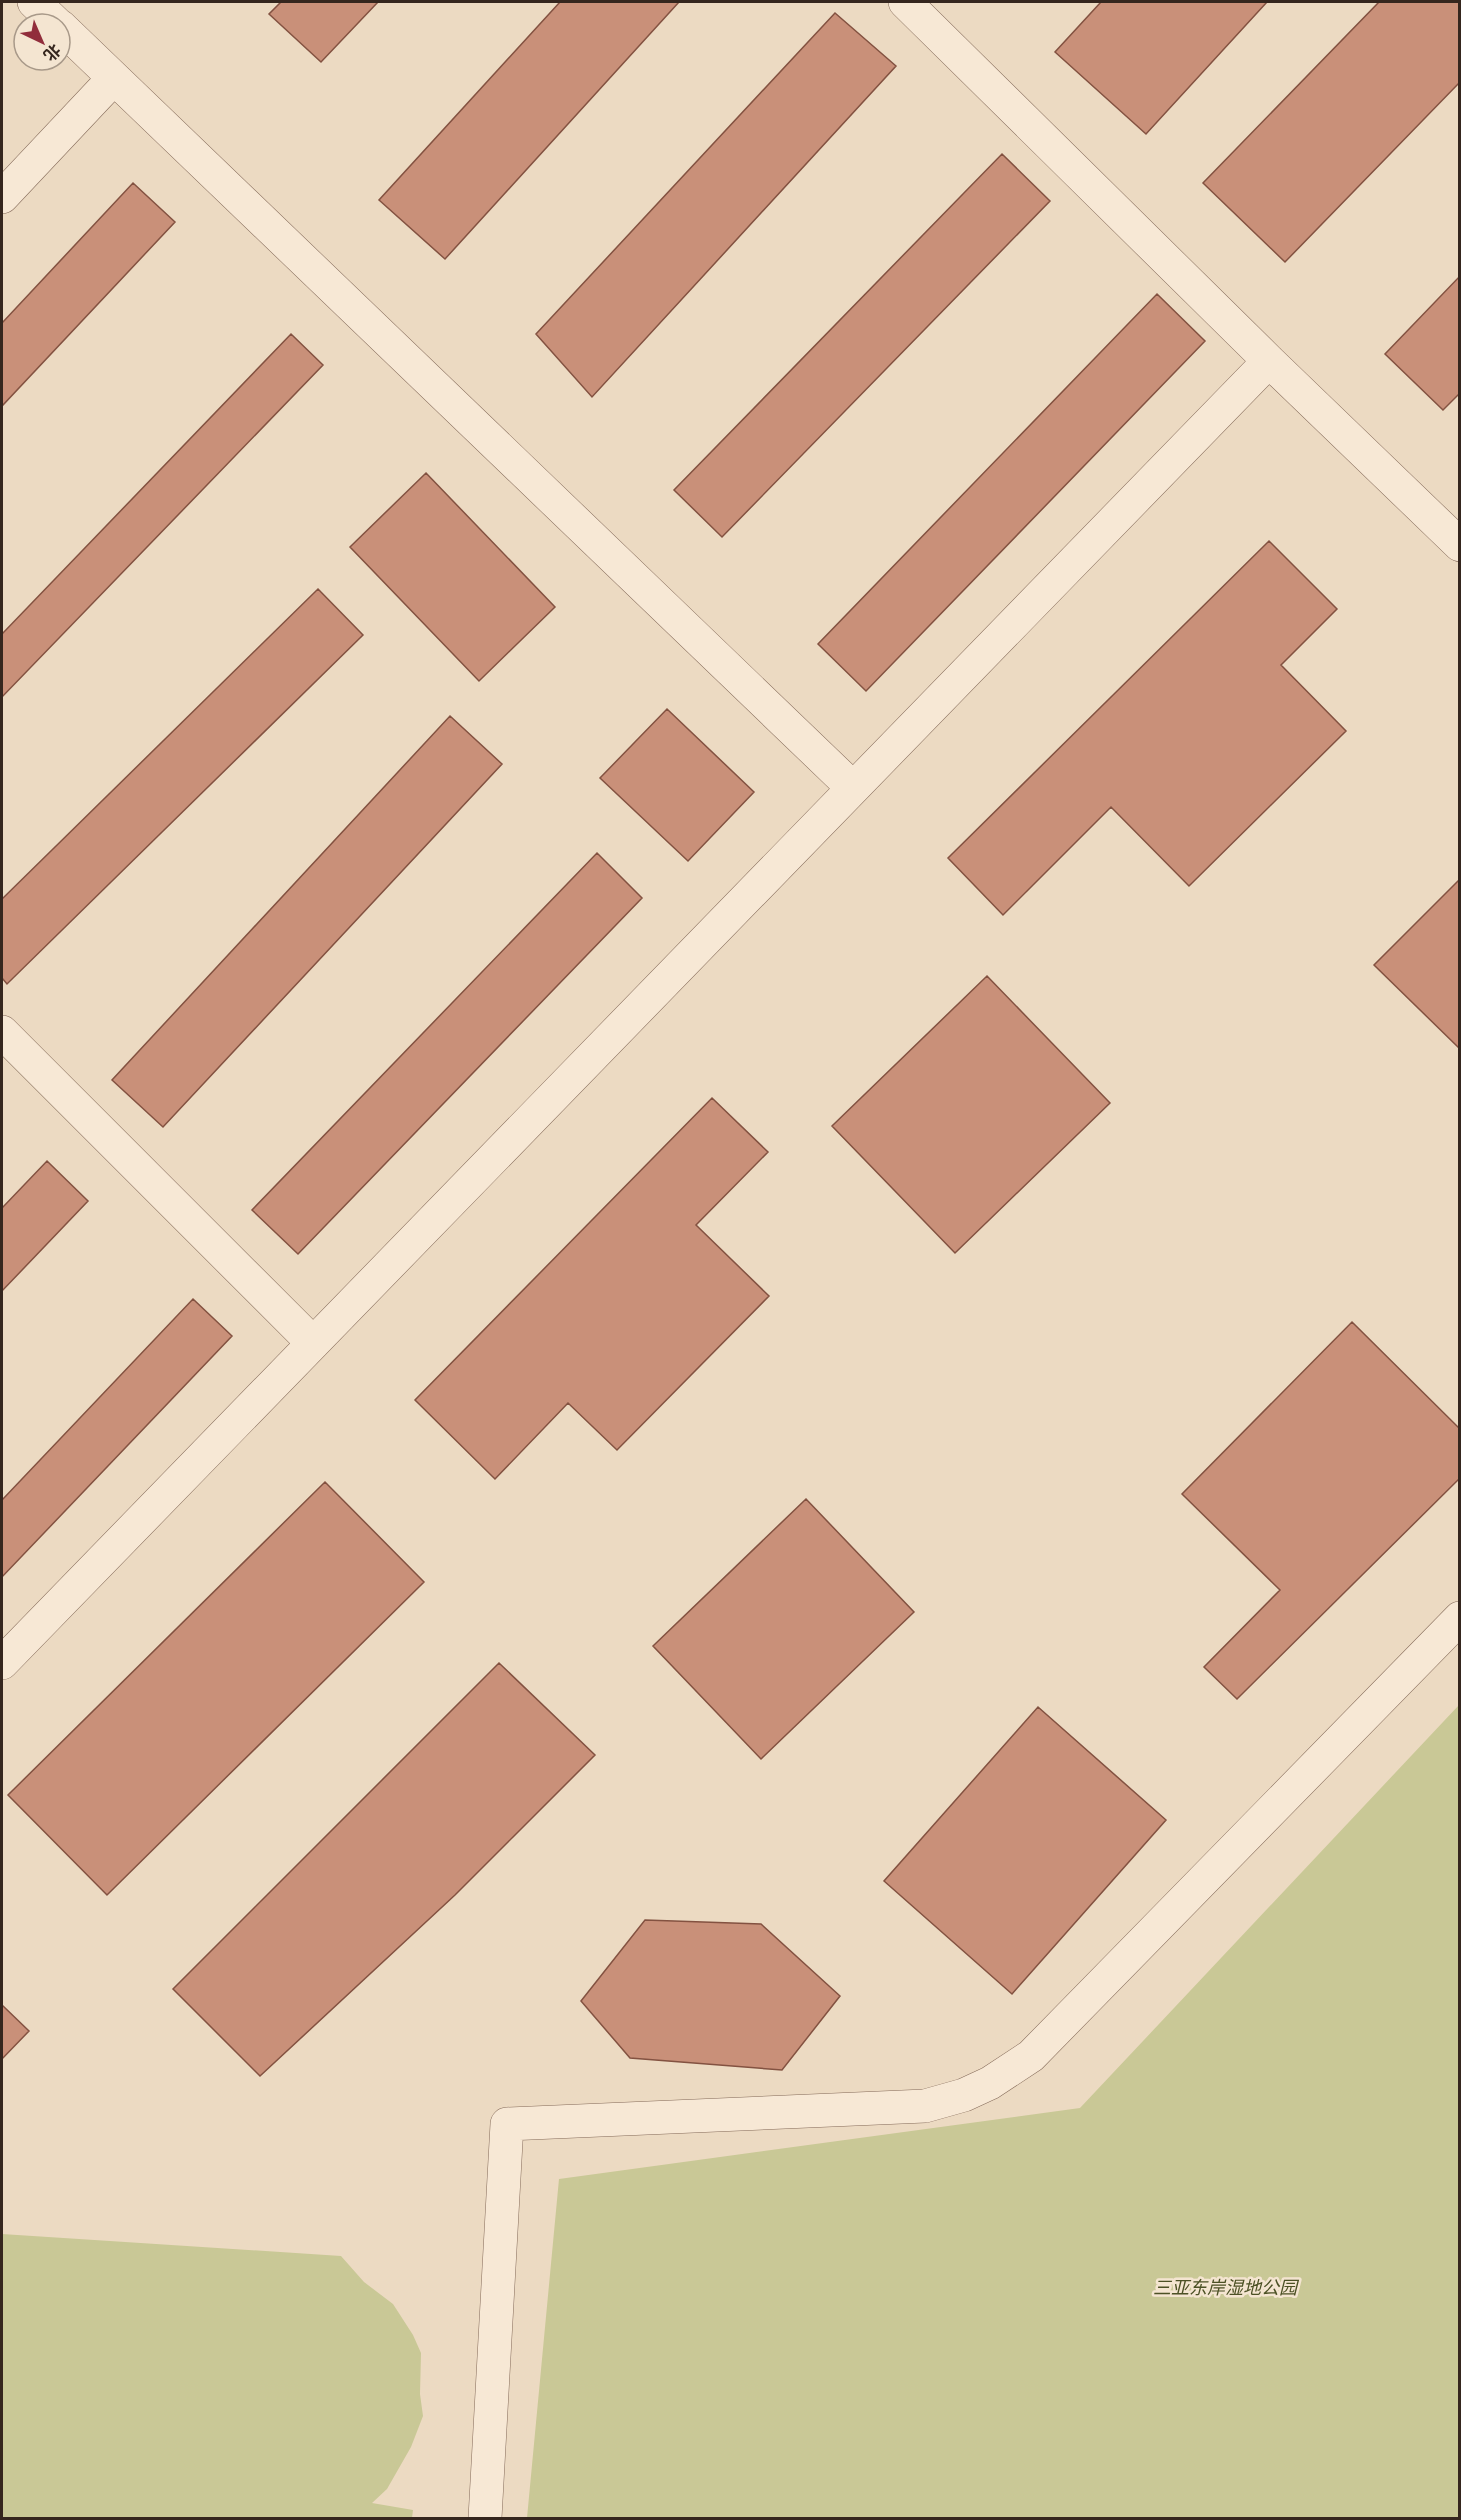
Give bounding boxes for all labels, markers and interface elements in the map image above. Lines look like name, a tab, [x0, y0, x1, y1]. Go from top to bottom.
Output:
north arrow	[12, 12, 72, 72]
text: 北	[40, 41, 64, 64]
park label: 三亚东岸湿地公园	[1153, 2278, 1300, 2298]

